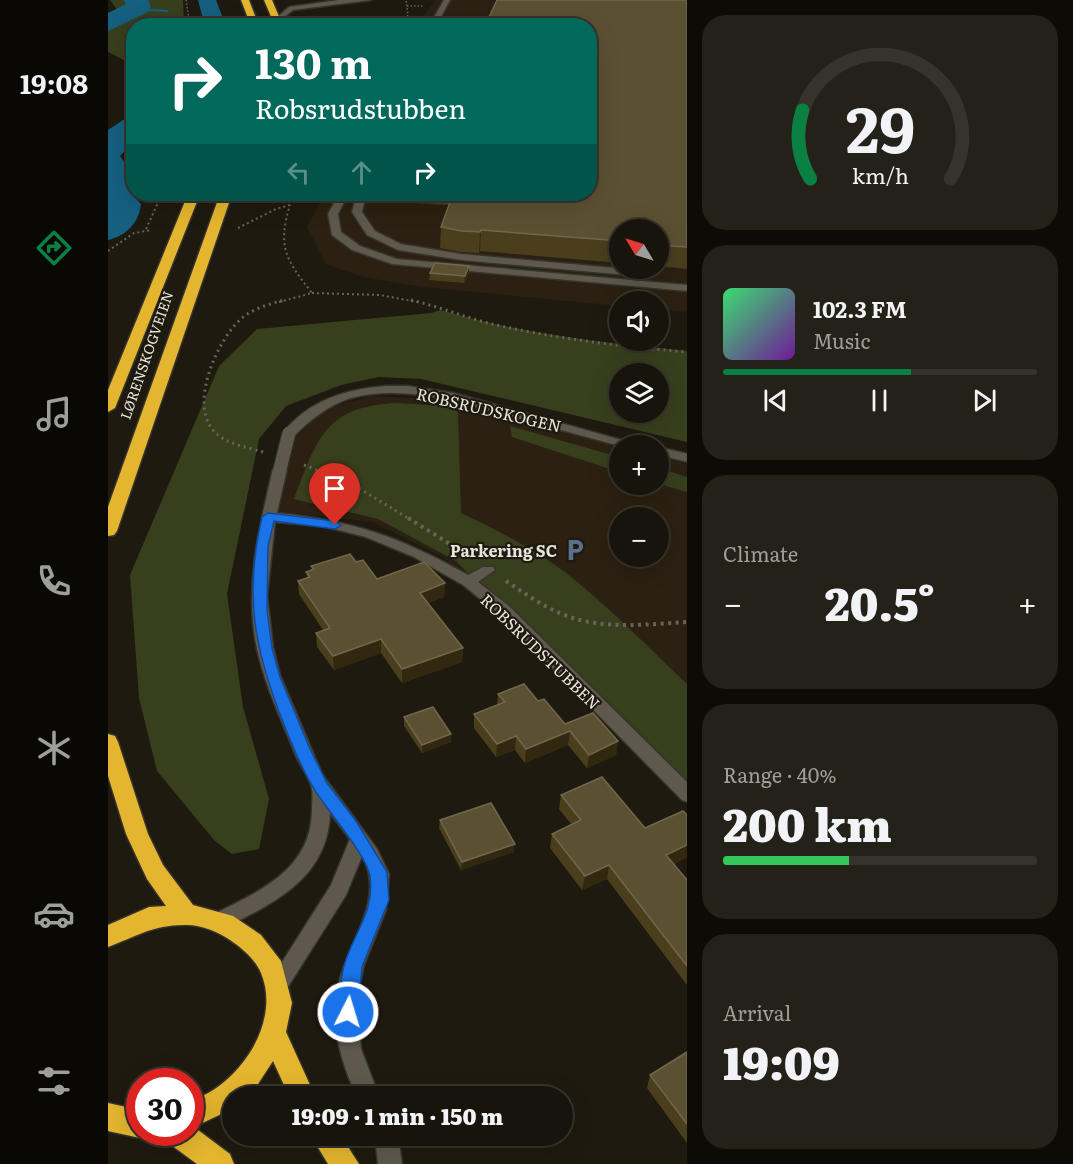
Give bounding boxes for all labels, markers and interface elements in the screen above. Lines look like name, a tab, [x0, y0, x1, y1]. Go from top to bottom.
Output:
text: 130 m	[255, 30, 372, 92]
icon: right	[156, 42, 234, 120]
text: 19:08	[20, 62, 88, 102]
text: 29	[845, 81, 915, 173]
text: Robsrudstubben	[255, 87, 466, 127]
icon: left	[282, 156, 315, 189]
icon: ahead	[345, 156, 378, 189]
icon: right	[408, 156, 441, 189]
text: km/h	[851, 160, 909, 192]
north arrow	[609, 219, 669, 279]
map controls	[609, 219, 669, 567]
icon: directions	[33, 227, 75, 269]
street label: LØRENSKOGVEIEN	[115, 288, 177, 422]
button: sound	[609, 291, 669, 351]
text: 102.3 FM	[813, 292, 907, 325]
text: Music	[813, 325, 870, 355]
button: layers	[609, 363, 669, 423]
street label: ROBSRUDSKOGEN	[414, 381, 564, 437]
icon: previous	[759, 384, 792, 417]
icon: pause	[863, 384, 896, 417]
icon: next	[968, 384, 1001, 417]
icon: music	[33, 393, 75, 435]
button: +	[609, 435, 669, 495]
pin	[309, 463, 360, 525]
icon: arrive	[318, 472, 351, 505]
button: −	[609, 507, 669, 567]
parking icon: Parkering SC	[562, 537, 588, 563]
place label: Parkering SC	[450, 538, 557, 562]
text: Climate	[723, 538, 798, 568]
icon: phone	[33, 560, 75, 602]
text: 20.5°	[825, 568, 935, 635]
text: −	[723, 577, 742, 626]
text: +	[1018, 577, 1037, 626]
street label: ROBSRUDSTUBBEN	[476, 588, 606, 714]
icon: climate	[33, 727, 75, 769]
text: Range · 40%	[723, 759, 836, 789]
text: 200 km	[723, 789, 892, 856]
icon: car	[33, 893, 75, 935]
position arrow	[316, 980, 380, 1044]
text: Arrival	[723, 997, 791, 1027]
text: 19:09	[723, 1027, 840, 1094]
icon: filters	[33, 1060, 75, 1102]
speed limit sign: 30	[126, 1068, 204, 1146]
text: 19:09 · 1 min · 150 m	[292, 1099, 503, 1132]

